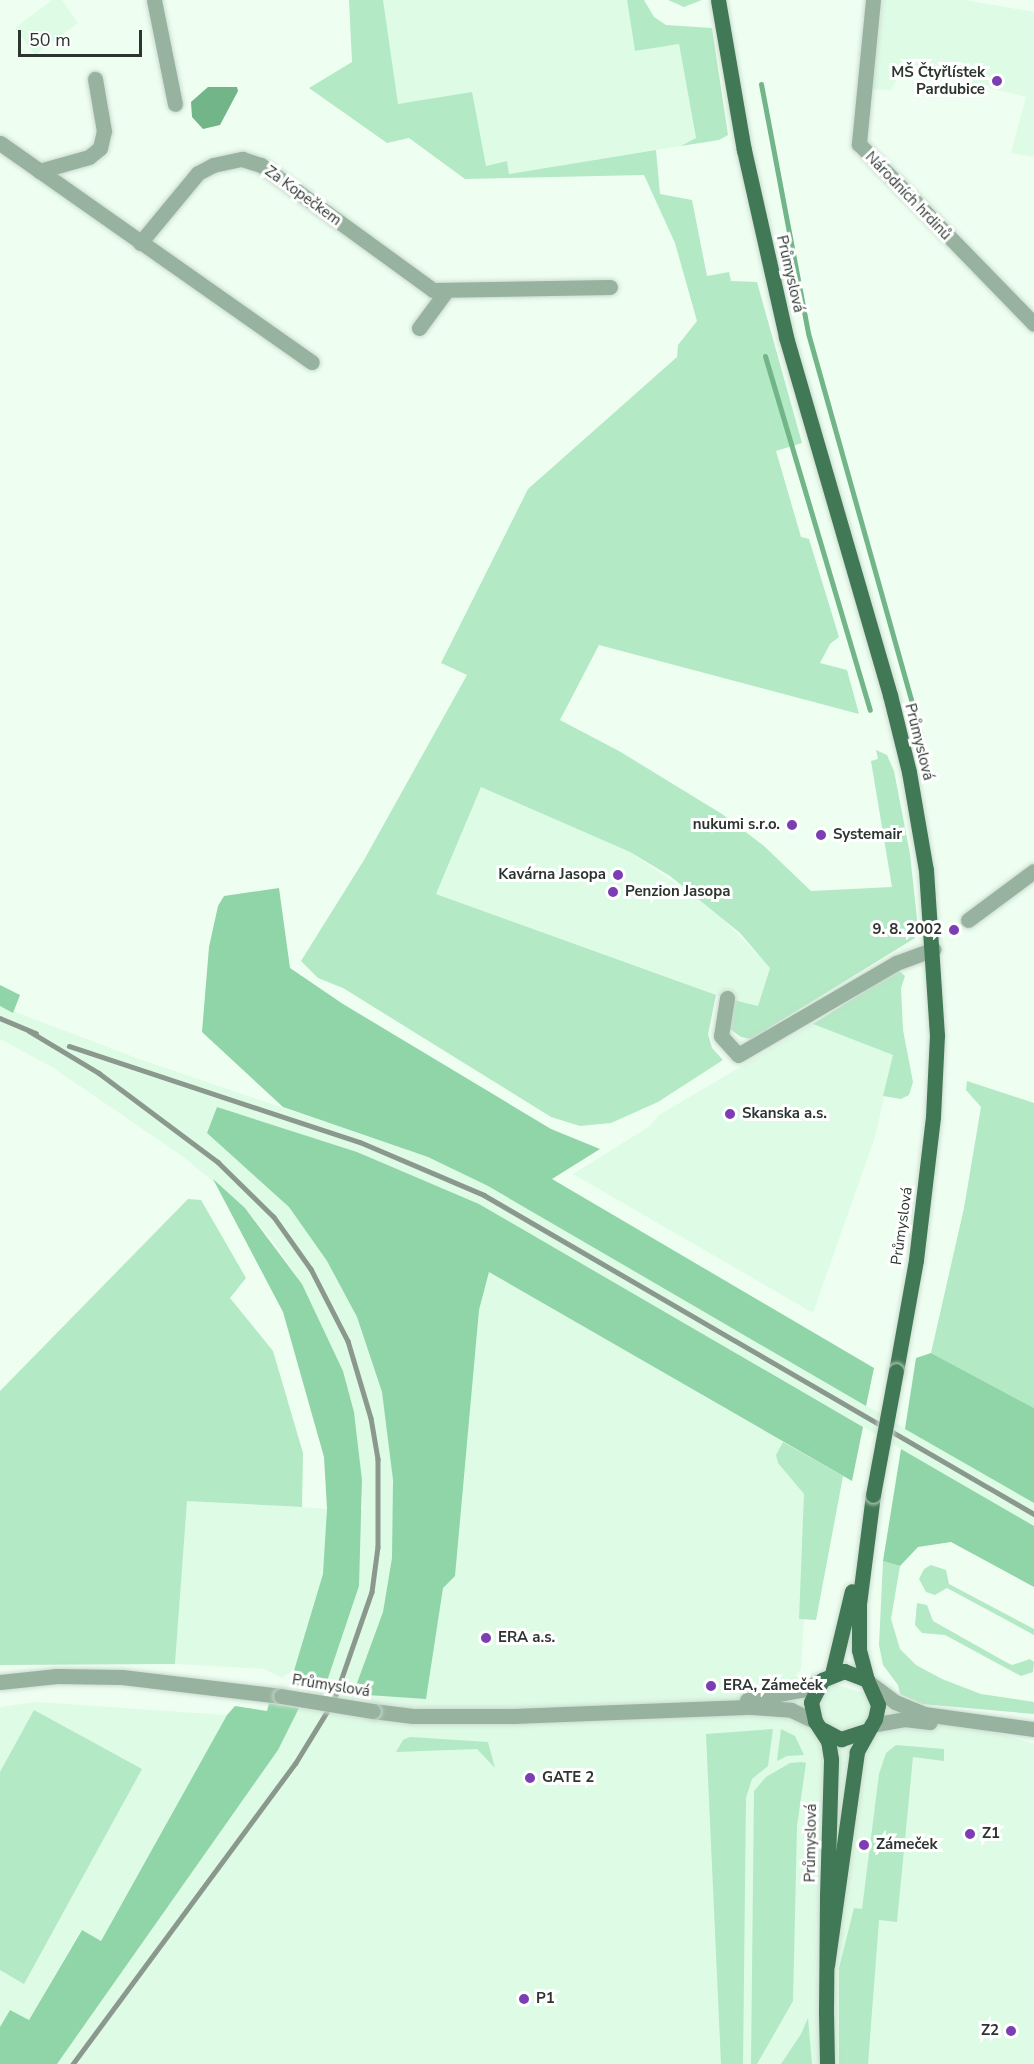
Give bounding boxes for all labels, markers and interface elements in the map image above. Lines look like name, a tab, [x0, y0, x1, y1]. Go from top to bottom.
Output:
scale bar	[21, 18, 146, 56]
text: 50 m	[29, 28, 71, 52]
place label: MŠ Čtyřlístek Pardubice	[891, 63, 985, 98]
marker: MŠ Čtyřlístek Pardubice	[990, 74, 1004, 88]
street label: Národních hrdinů	[861, 148, 955, 244]
street label: Za Kopečkem	[261, 162, 345, 230]
street label: Průmyslová	[772, 234, 808, 314]
street label: Průmyslová	[901, 702, 937, 782]
place label: nukumi s.r.o.	[693, 816, 780, 834]
marker: nukumi s.r.o.	[785, 818, 799, 832]
place label: Systemair	[833, 826, 902, 844]
marker: Systemair	[814, 828, 828, 842]
place label: Kavárna Jasopa	[498, 866, 606, 884]
marker: Kavárna Jasopa	[611, 868, 625, 882]
place label: Penzion Jasopa	[625, 883, 730, 901]
marker: Penzion Jasopa	[606, 885, 620, 899]
place label: 9. 8. 2002	[872, 921, 942, 939]
marker: 9. 8. 2002	[947, 923, 961, 937]
place label: Skanska a.s.	[742, 1105, 827, 1123]
marker: Skanska a.s.	[723, 1107, 737, 1121]
street label: Průmyslová	[888, 1186, 916, 1266]
place label: ERA a.s.	[498, 1629, 555, 1647]
marker: ERA a.s.	[479, 1631, 493, 1645]
street label: Průmyslová	[291, 1671, 371, 1701]
place label: ERA, Zámeček	[723, 1677, 823, 1695]
marker: ERA, Zámeček	[704, 1679, 718, 1693]
place label: GATE 2	[542, 1769, 594, 1787]
marker: GATE 2	[523, 1771, 537, 1785]
street label: Průmyslová	[801, 1803, 821, 1883]
place label: Z1	[982, 1825, 1000, 1843]
marker: Z1	[963, 1827, 977, 1841]
place label: Zámeček	[876, 1836, 938, 1854]
marker: Zámeček	[857, 1838, 871, 1852]
place label: P1	[536, 1990, 555, 2008]
marker: P1	[517, 1992, 531, 2006]
place label: Z2	[981, 2022, 999, 2040]
marker: Z2	[1004, 2024, 1018, 2038]

